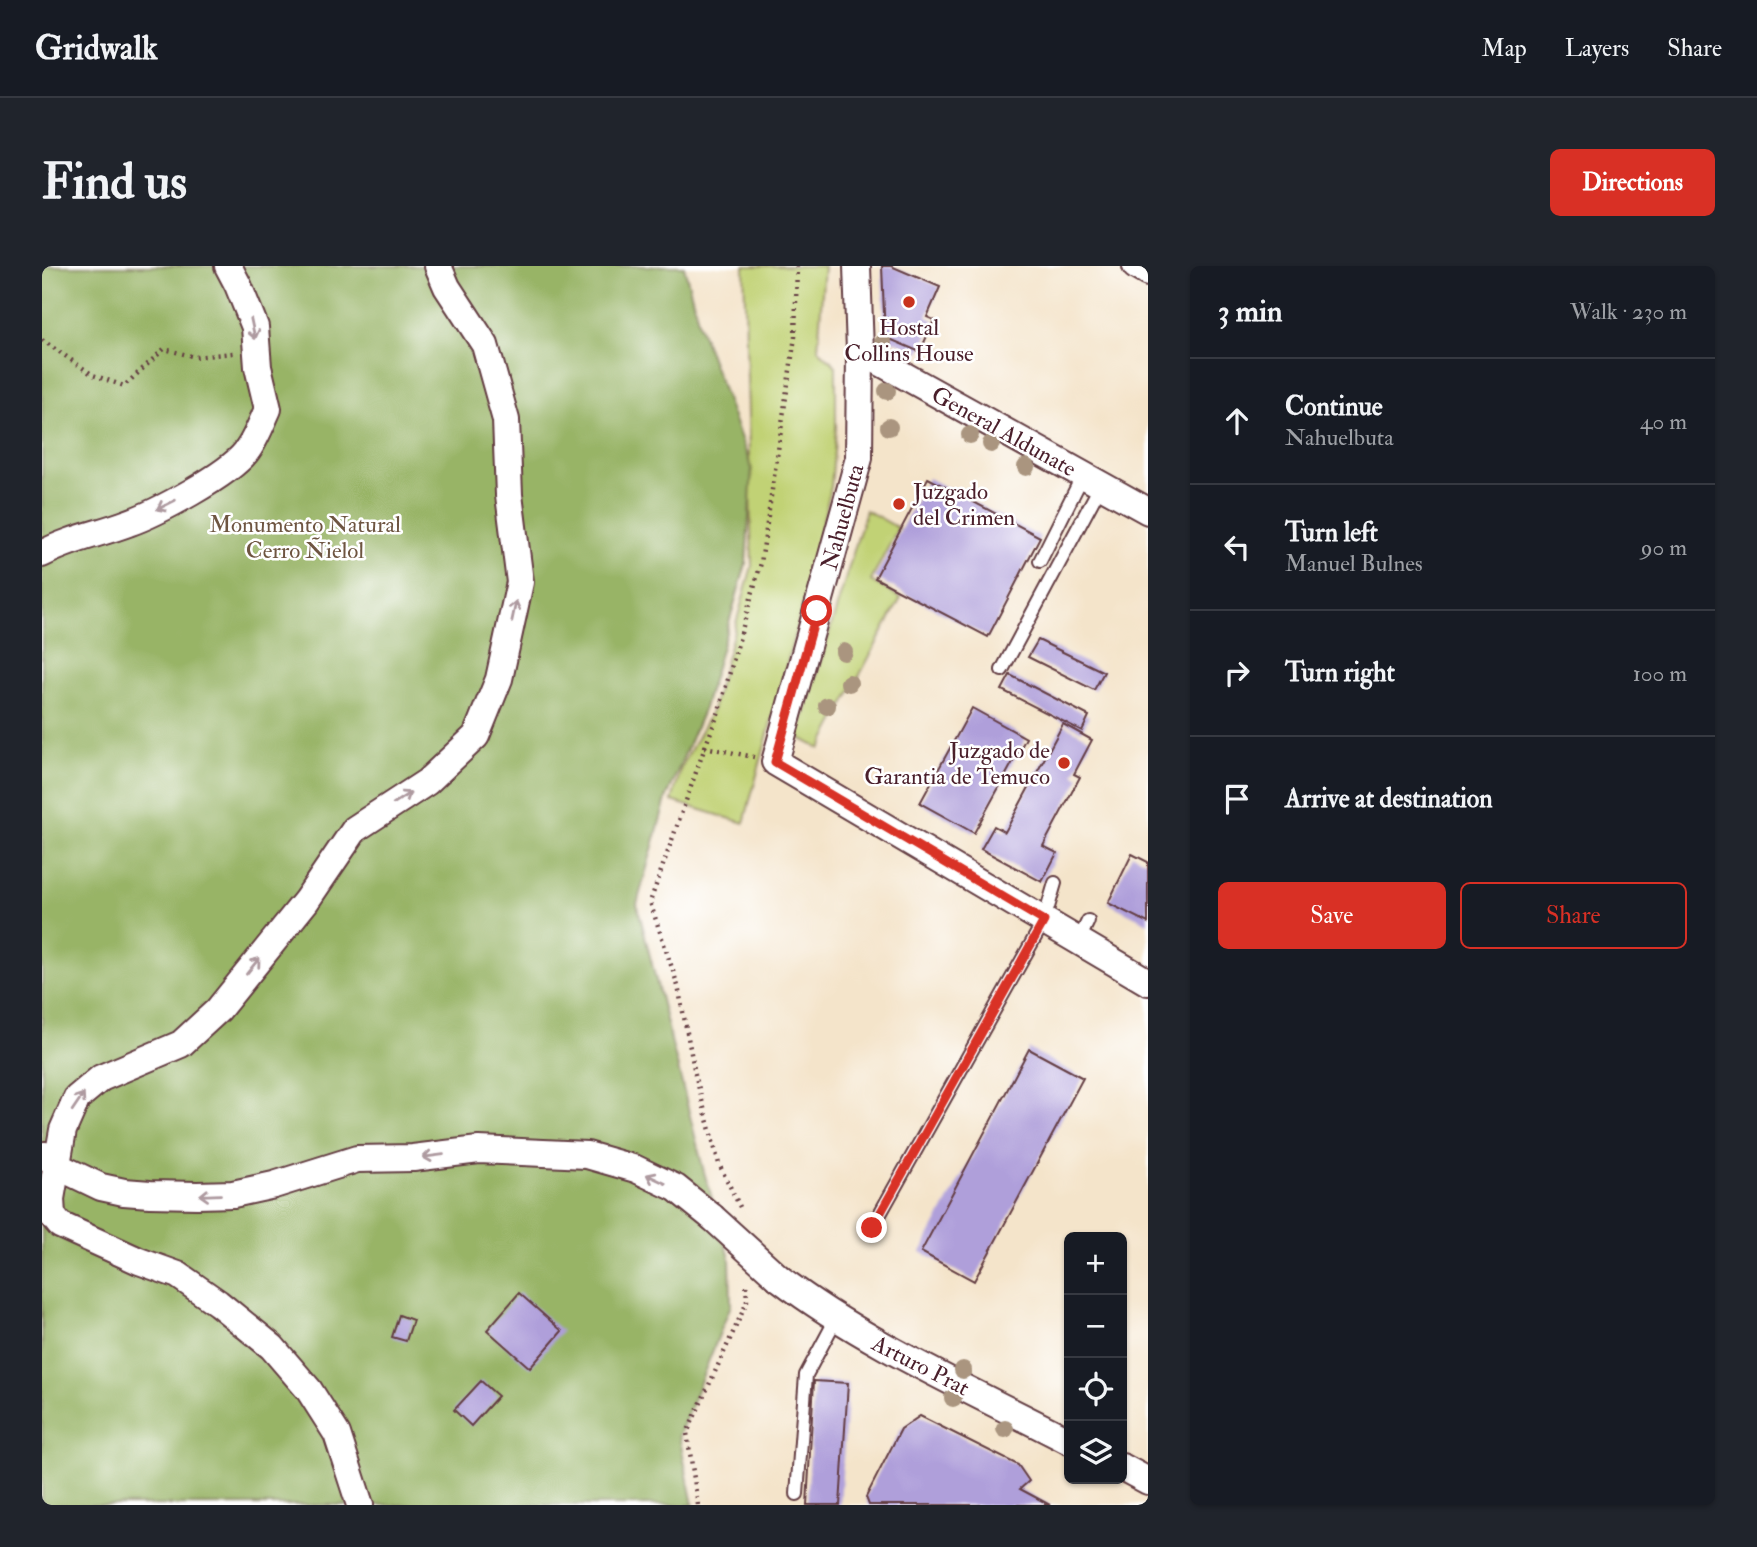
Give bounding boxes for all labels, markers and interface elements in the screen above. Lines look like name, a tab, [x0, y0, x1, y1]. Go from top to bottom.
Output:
text: Gridwalk	[35, 28, 158, 69]
text: Map	[1482, 33, 1527, 64]
text: Layers	[1565, 33, 1629, 64]
text: Share	[1667, 33, 1722, 64]
button: Directions	[1550, 149, 1715, 216]
text: Find us	[42, 152, 187, 213]
text: 3 min	[1218, 293, 1283, 330]
marker: Hostal Collins House	[901, 294, 917, 310]
text: Walk · 230 m	[1570, 297, 1687, 326]
place label: Hostal Collins House	[844, 313, 974, 368]
one-way arrow	[247, 317, 261, 340]
street label: General Aldunate	[926, 380, 1082, 483]
text: Continue	[1285, 391, 1383, 423]
icon: ahead	[1218, 402, 1256, 440]
text: 40 m	[1640, 407, 1687, 436]
text: Nahuelbuta	[1285, 423, 1394, 452]
street label: Nahuelbuta	[814, 460, 871, 573]
place label: Juzgado del Crimen	[912, 477, 1015, 532]
marker: Juzgado del Crimen	[891, 496, 907, 512]
one-way arrow	[156, 499, 176, 513]
park label: Monumento Natural Cerro Ñielol	[209, 510, 401, 565]
text: Turn left	[1285, 517, 1378, 549]
icon: left	[1218, 528, 1256, 566]
text: 90 m	[1641, 533, 1687, 562]
text: Manuel Bulnes	[1285, 549, 1423, 578]
route start	[801, 595, 832, 626]
one-way arrow	[507, 600, 521, 623]
icon: right	[1218, 654, 1256, 692]
text: Turn right	[1285, 657, 1395, 689]
text: 100 m	[1633, 659, 1687, 688]
place label: Juzgado de Garantia de Temuco	[864, 736, 1050, 791]
marker: Juzgado de Garantia de Temuco	[1056, 755, 1072, 771]
icon: arrive	[1218, 780, 1256, 818]
text: Arrive at destination	[1285, 783, 1493, 815]
one-way arrow	[392, 791, 412, 805]
button: Save	[1218, 882, 1446, 949]
button: Share	[1460, 882, 1687, 949]
one-way arrow	[246, 958, 261, 976]
one-way arrow	[70, 1093, 85, 1112]
one-way arrow	[422, 1150, 445, 1163]
one-way arrow	[645, 1171, 666, 1184]
one-way arrow	[199, 1188, 222, 1201]
route end	[856, 1212, 887, 1243]
map controls	[1064, 1232, 1127, 1484]
button: +	[1064, 1232, 1127, 1295]
button: −	[1064, 1295, 1127, 1358]
street label: Arturo Prat	[866, 1328, 974, 1402]
button: locate	[1064, 1358, 1127, 1421]
button: layers	[1064, 1421, 1127, 1484]

